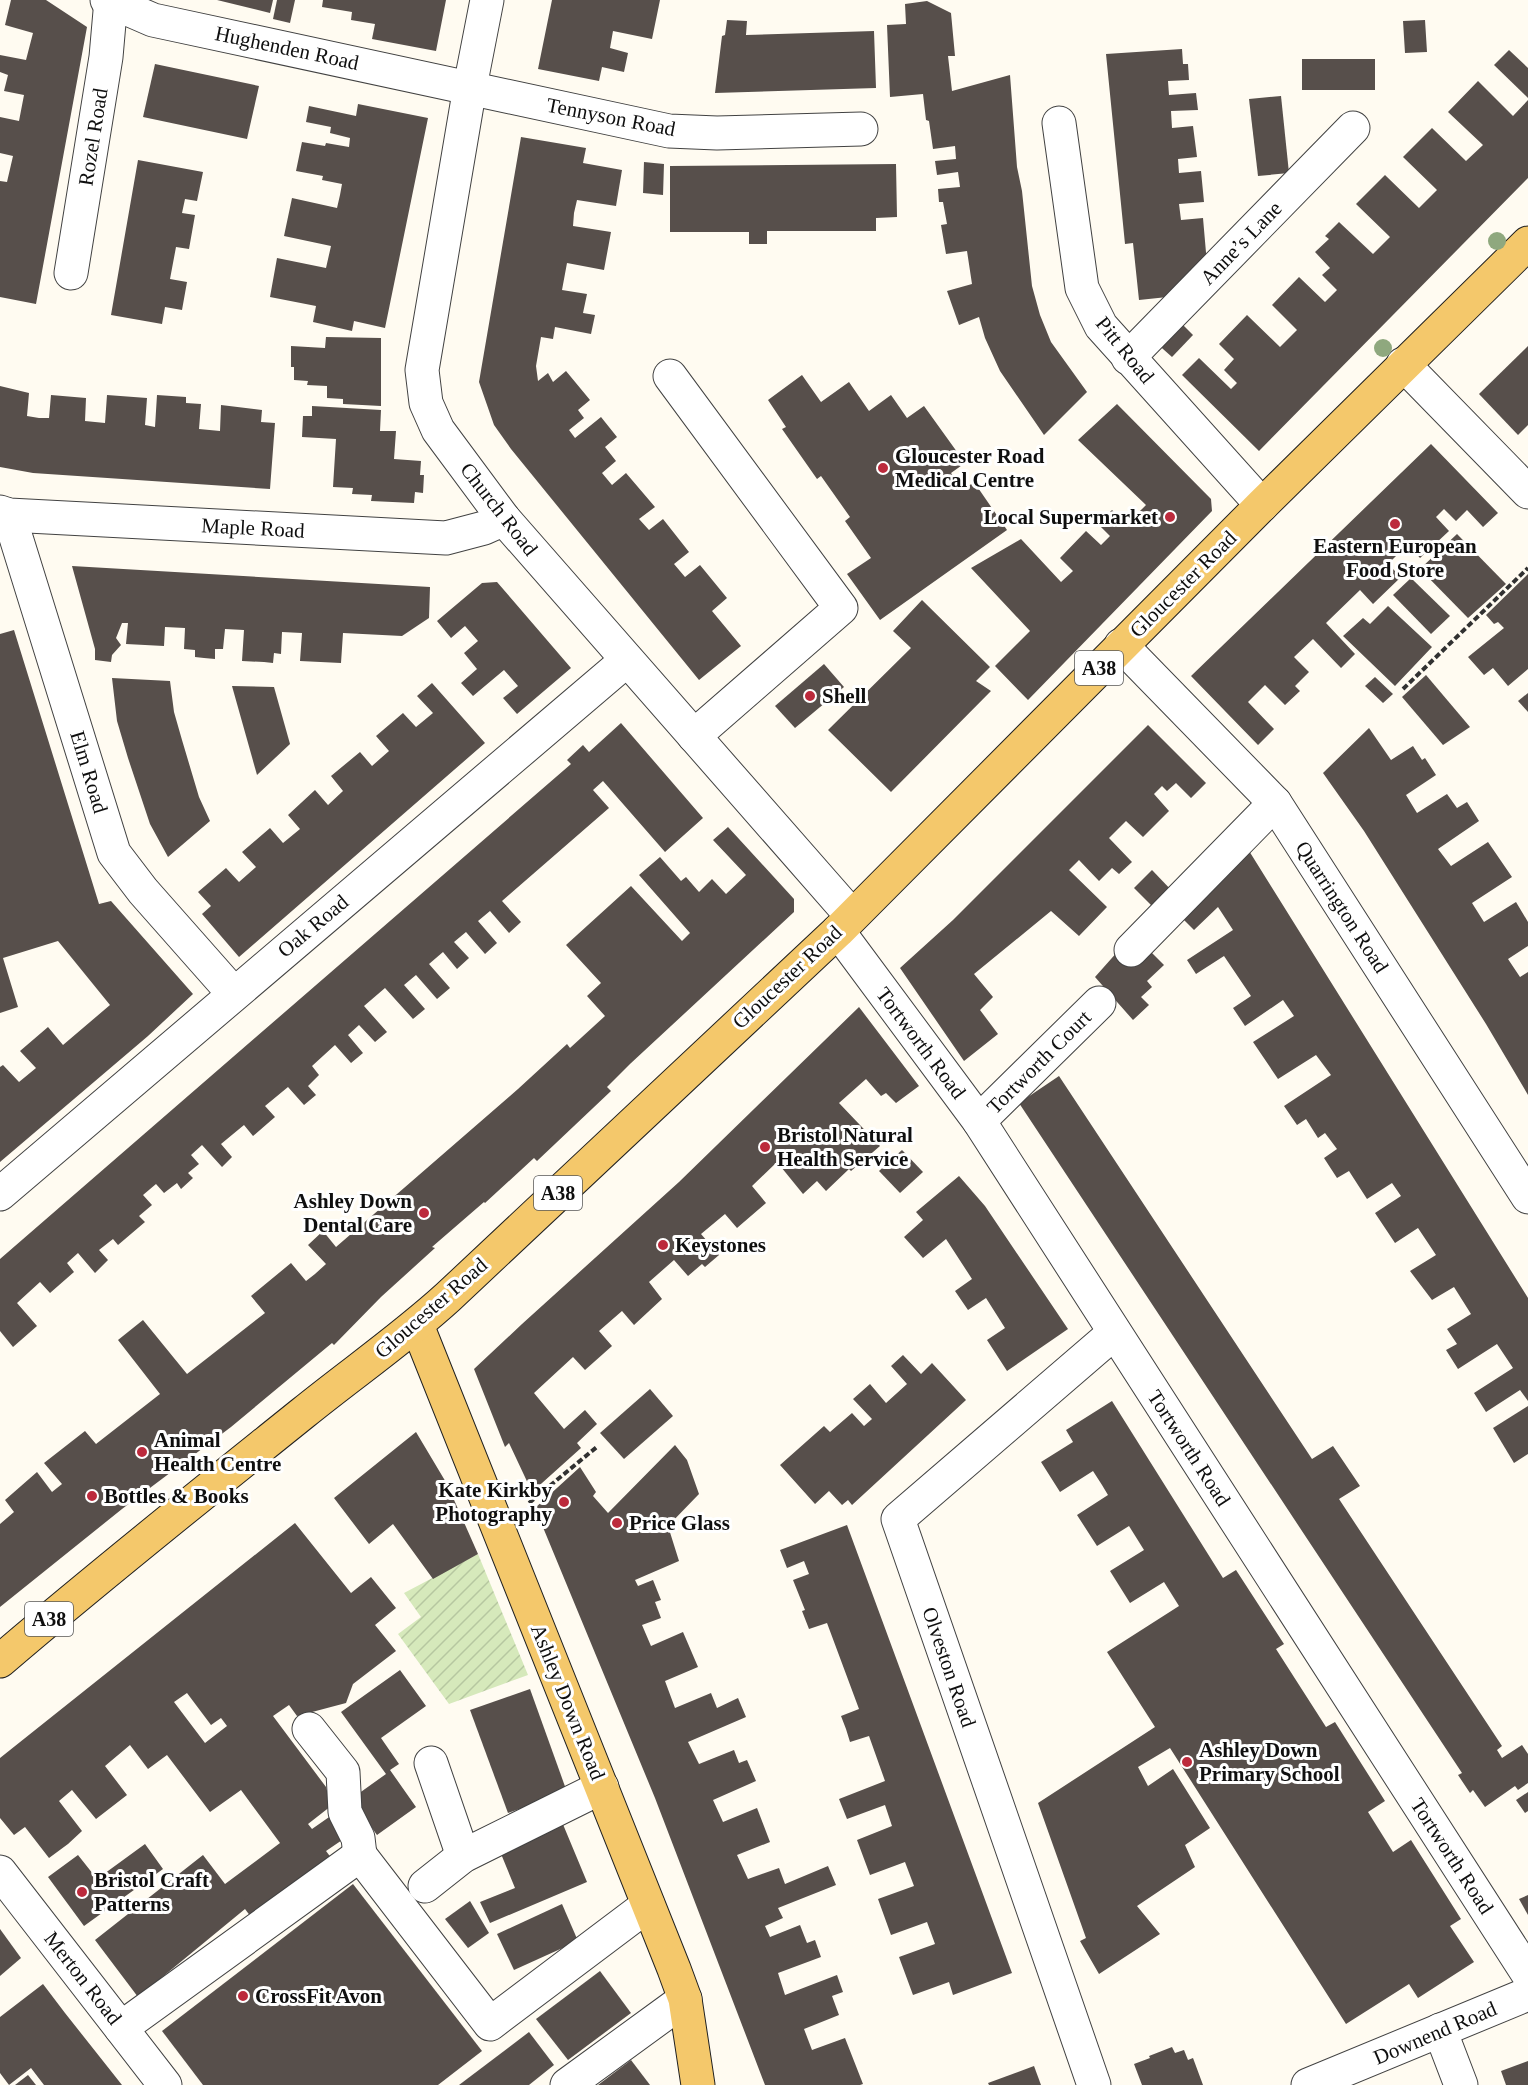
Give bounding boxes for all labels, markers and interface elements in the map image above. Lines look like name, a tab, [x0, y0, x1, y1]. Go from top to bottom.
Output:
street label: Hughenden Road	[213, 21, 362, 75]
street label: Rozel Road	[73, 86, 113, 188]
street label: Tennyson Road	[544, 93, 678, 141]
street label: Anne’s Lane	[1195, 196, 1287, 290]
street label: Pitt Road	[1091, 312, 1159, 389]
place label: Gloucester Road Medical Centre	[895, 444, 1045, 492]
street label: Church Road	[455, 458, 543, 561]
marker: Gloucester Road Medical Centre	[876, 461, 890, 475]
place label: Local Supermarket	[984, 505, 1158, 529]
marker: Local Supermarket	[1163, 510, 1177, 524]
street label: Maple Road	[201, 513, 306, 543]
marker: Eastern European Food Store	[1388, 517, 1402, 531]
street label: Gloucester Road	[1125, 525, 1242, 642]
place label: Eastern European Food Store	[1313, 534, 1477, 582]
road number: A38	[1075, 651, 1123, 685]
place label: Shell	[822, 684, 867, 708]
marker: Shell	[803, 689, 817, 703]
street label: Elm Road	[65, 728, 113, 816]
street label: Quarrington Road	[1290, 837, 1394, 978]
street label: Oak Road	[273, 889, 353, 962]
street label: Gloucester Road	[727, 920, 847, 1034]
street label: Tortworth Road	[871, 983, 971, 1104]
street label: Tortworth Court	[982, 1005, 1096, 1119]
place label: Bristol Natural Health Service	[777, 1123, 913, 1171]
marker: Bristol Natural Health Service	[758, 1140, 772, 1154]
road number: A38	[534, 1176, 582, 1210]
place label: Ashley Down Dental Care	[294, 1189, 412, 1237]
marker: Ashley Down Dental Care	[417, 1206, 431, 1220]
place label: Keystones	[675, 1233, 766, 1257]
marker: Keystones	[656, 1238, 670, 1252]
street label: Gloucester Road	[370, 1253, 492, 1363]
street label: Tortworth Road	[1143, 1386, 1236, 1511]
place label: Animal Health Centre	[154, 1428, 281, 1476]
marker: Animal Health Centre	[135, 1445, 149, 1459]
place label: Kate Kirkby Photography	[435, 1478, 552, 1526]
place label: Bottles & Books	[104, 1484, 249, 1508]
marker: Bottles & Books	[85, 1489, 99, 1503]
marker: Kate Kirkby Photography	[557, 1495, 571, 1509]
place label: Price Glass	[629, 1511, 730, 1535]
marker: Price Glass	[610, 1516, 624, 1530]
road number: A38	[25, 1602, 73, 1636]
street label: Olveston Road	[917, 1604, 981, 1731]
street label: Ashley Down Road	[526, 1621, 610, 1784]
place label: Ashley Down Primary School	[1199, 1738, 1340, 1786]
marker: Ashley Down Primary School	[1180, 1755, 1194, 1769]
street label: Tortworth Road	[1406, 1794, 1499, 1919]
place label: Bristol Craft Patterns	[94, 1868, 209, 1916]
marker: Bristol Craft Patterns	[75, 1885, 89, 1899]
street label: Merton Road	[39, 1927, 127, 2030]
place label: CrossFit Avon	[255, 1984, 382, 2008]
marker: CrossFit Avon	[236, 1989, 250, 2003]
street label: Downend Road	[1370, 1996, 1501, 2070]

